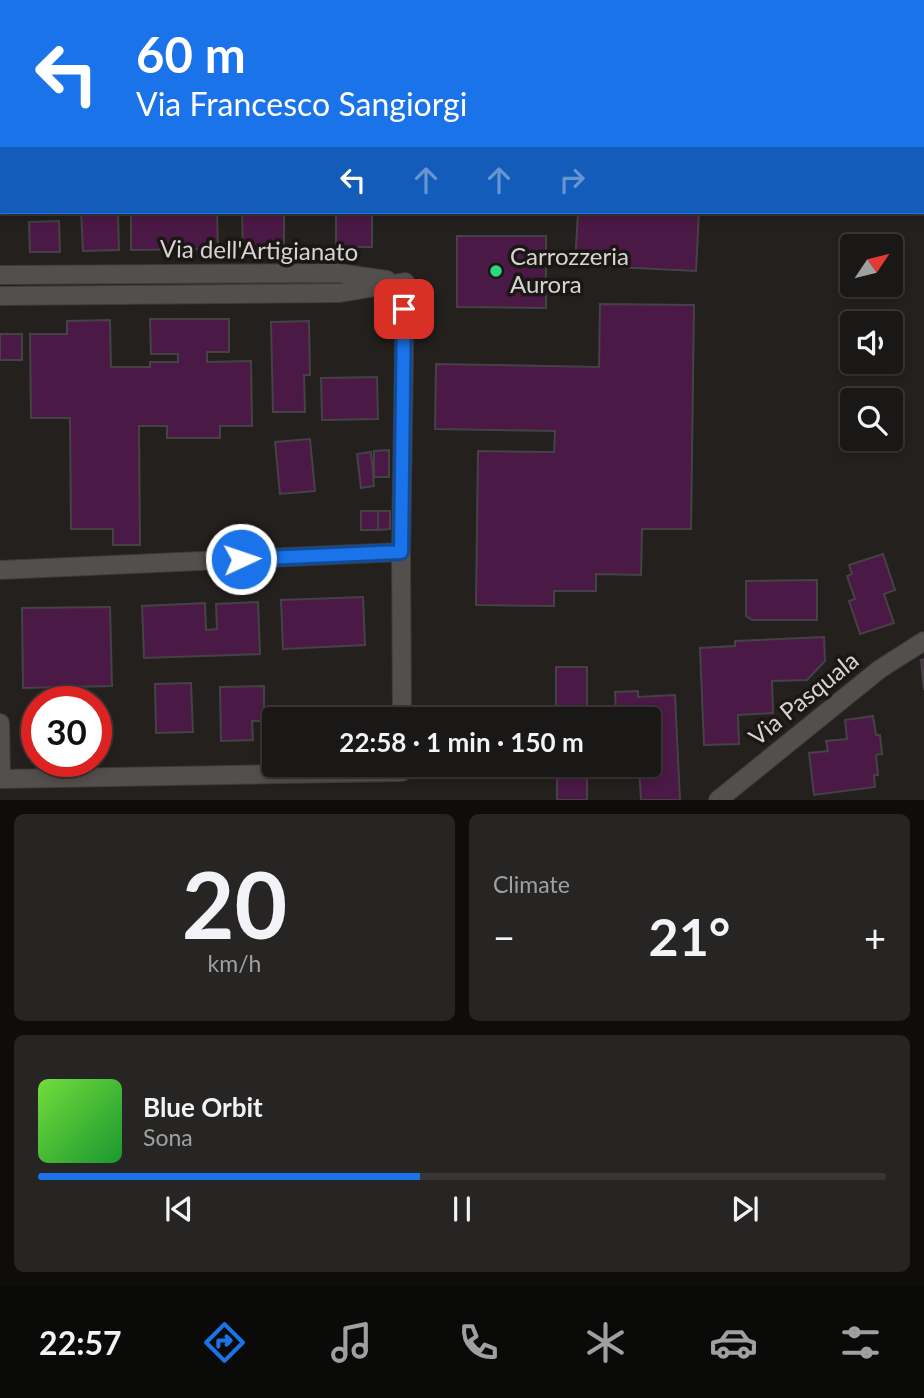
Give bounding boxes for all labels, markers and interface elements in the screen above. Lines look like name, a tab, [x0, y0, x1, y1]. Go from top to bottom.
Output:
text: 60 m	[136, 25, 246, 83]
icon: left	[21, 28, 112, 119]
text: Via Francesco Sangiorgi	[136, 84, 467, 123]
icon: left	[334, 161, 372, 199]
icon: ahead	[407, 161, 445, 199]
icon: ahead	[480, 161, 518, 199]
icon: right	[553, 161, 591, 199]
street label: Via dell'Artigianato	[160, 233, 358, 266]
north arrow	[840, 234, 903, 298]
map controls	[840, 234, 903, 451]
place label: Carrozzeria Aurora	[510, 241, 629, 298]
marker: Carrozzeria Aurora	[488, 263, 504, 279]
pin	[374, 279, 434, 339]
icon: arrive	[385, 290, 423, 328]
button: sound	[840, 311, 903, 374]
button: search	[840, 388, 903, 451]
position arrow	[204, 522, 278, 596]
street label: Via Pasquala	[742, 645, 864, 751]
speed limit sign: 30	[21, 686, 112, 777]
text: 22:58 · 1 min · 150 m	[339, 726, 584, 758]
text: 20	[182, 849, 287, 958]
text: Climate	[493, 870, 570, 898]
text: 21°	[649, 905, 730, 967]
text: −	[493, 914, 515, 960]
text: +	[864, 914, 886, 960]
text: km/h	[208, 949, 261, 977]
text: Blue Orbit	[143, 1091, 263, 1123]
text: Sona	[143, 1123, 193, 1151]
icon: previous	[160, 1190, 198, 1228]
icon: pause	[443, 1190, 481, 1228]
icon: next	[726, 1190, 764, 1228]
icon: directions	[200, 1318, 249, 1367]
icon: music	[327, 1318, 376, 1367]
icon: phone	[454, 1318, 503, 1367]
icon: climate	[581, 1318, 630, 1367]
icon: car	[709, 1318, 758, 1367]
icon: filters	[836, 1318, 885, 1367]
text: 22:57	[39, 1323, 122, 1362]

